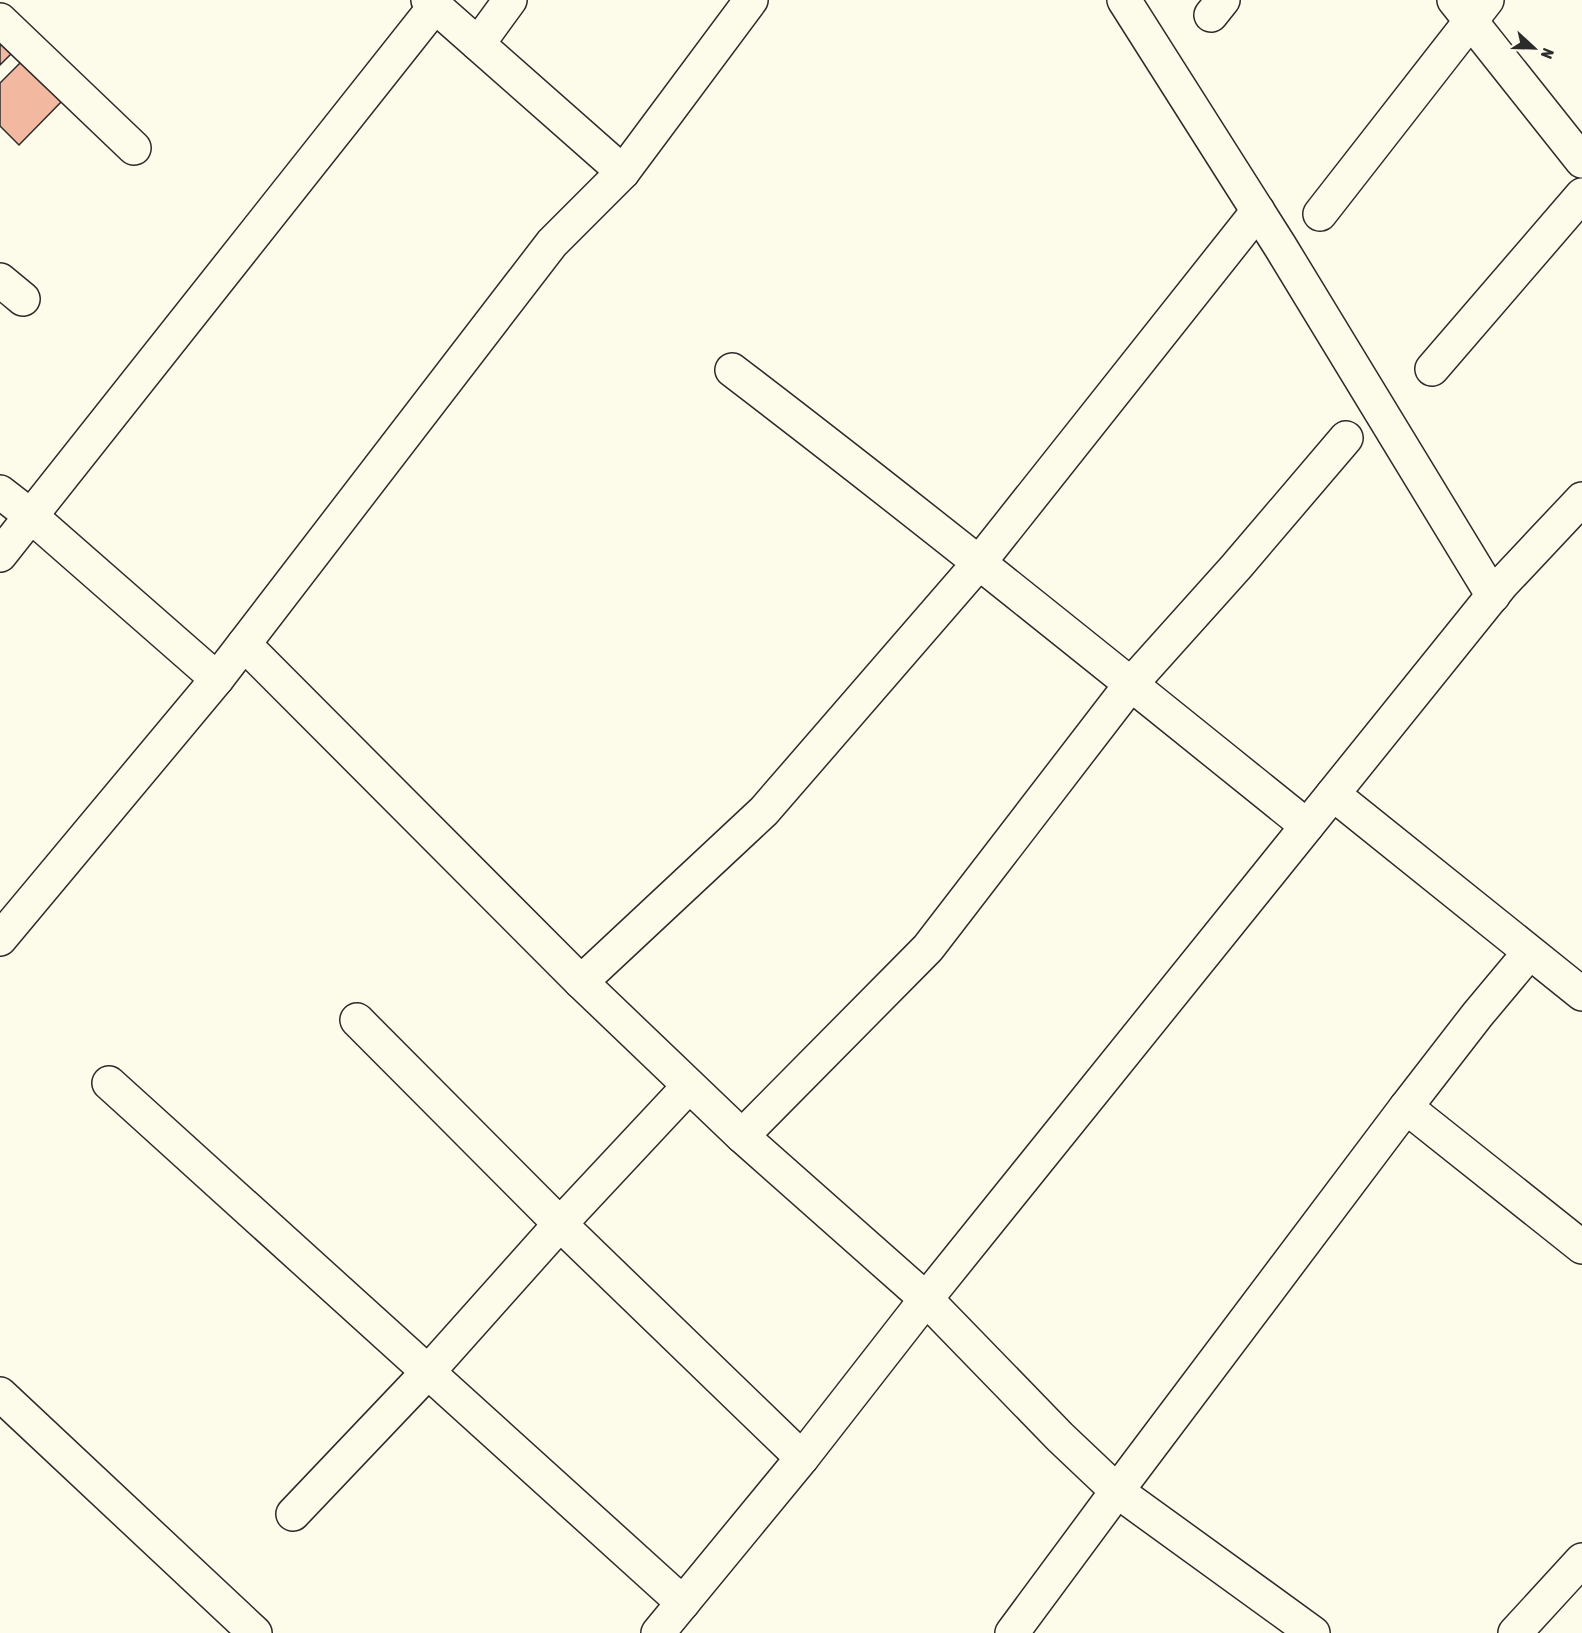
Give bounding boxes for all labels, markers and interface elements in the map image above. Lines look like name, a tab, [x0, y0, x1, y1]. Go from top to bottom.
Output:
north arrow	[1504, 18, 1564, 78]
text: N	[1538, 46, 1558, 61]

